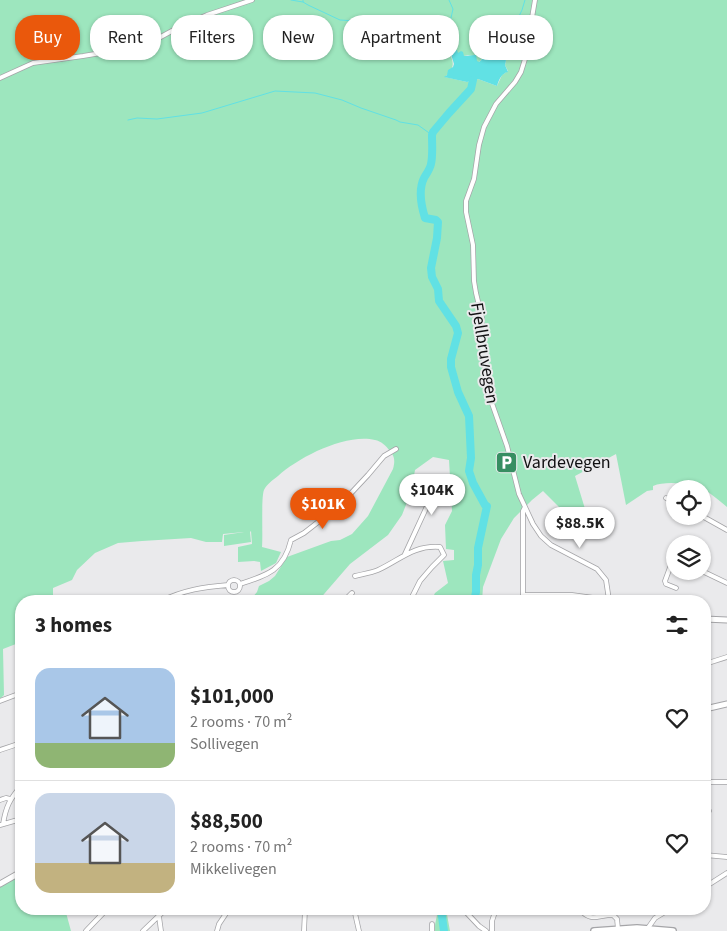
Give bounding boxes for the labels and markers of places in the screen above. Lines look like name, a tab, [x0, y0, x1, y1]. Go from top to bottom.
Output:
parking icon: Vardevegen	[495, 450, 519, 474]
place label: Vardevegen	[523, 450, 611, 475]
pin: $104K	[397, 474, 467, 516]
pin: $101K	[288, 488, 358, 530]
pin: $88.5K	[539, 506, 621, 549]

